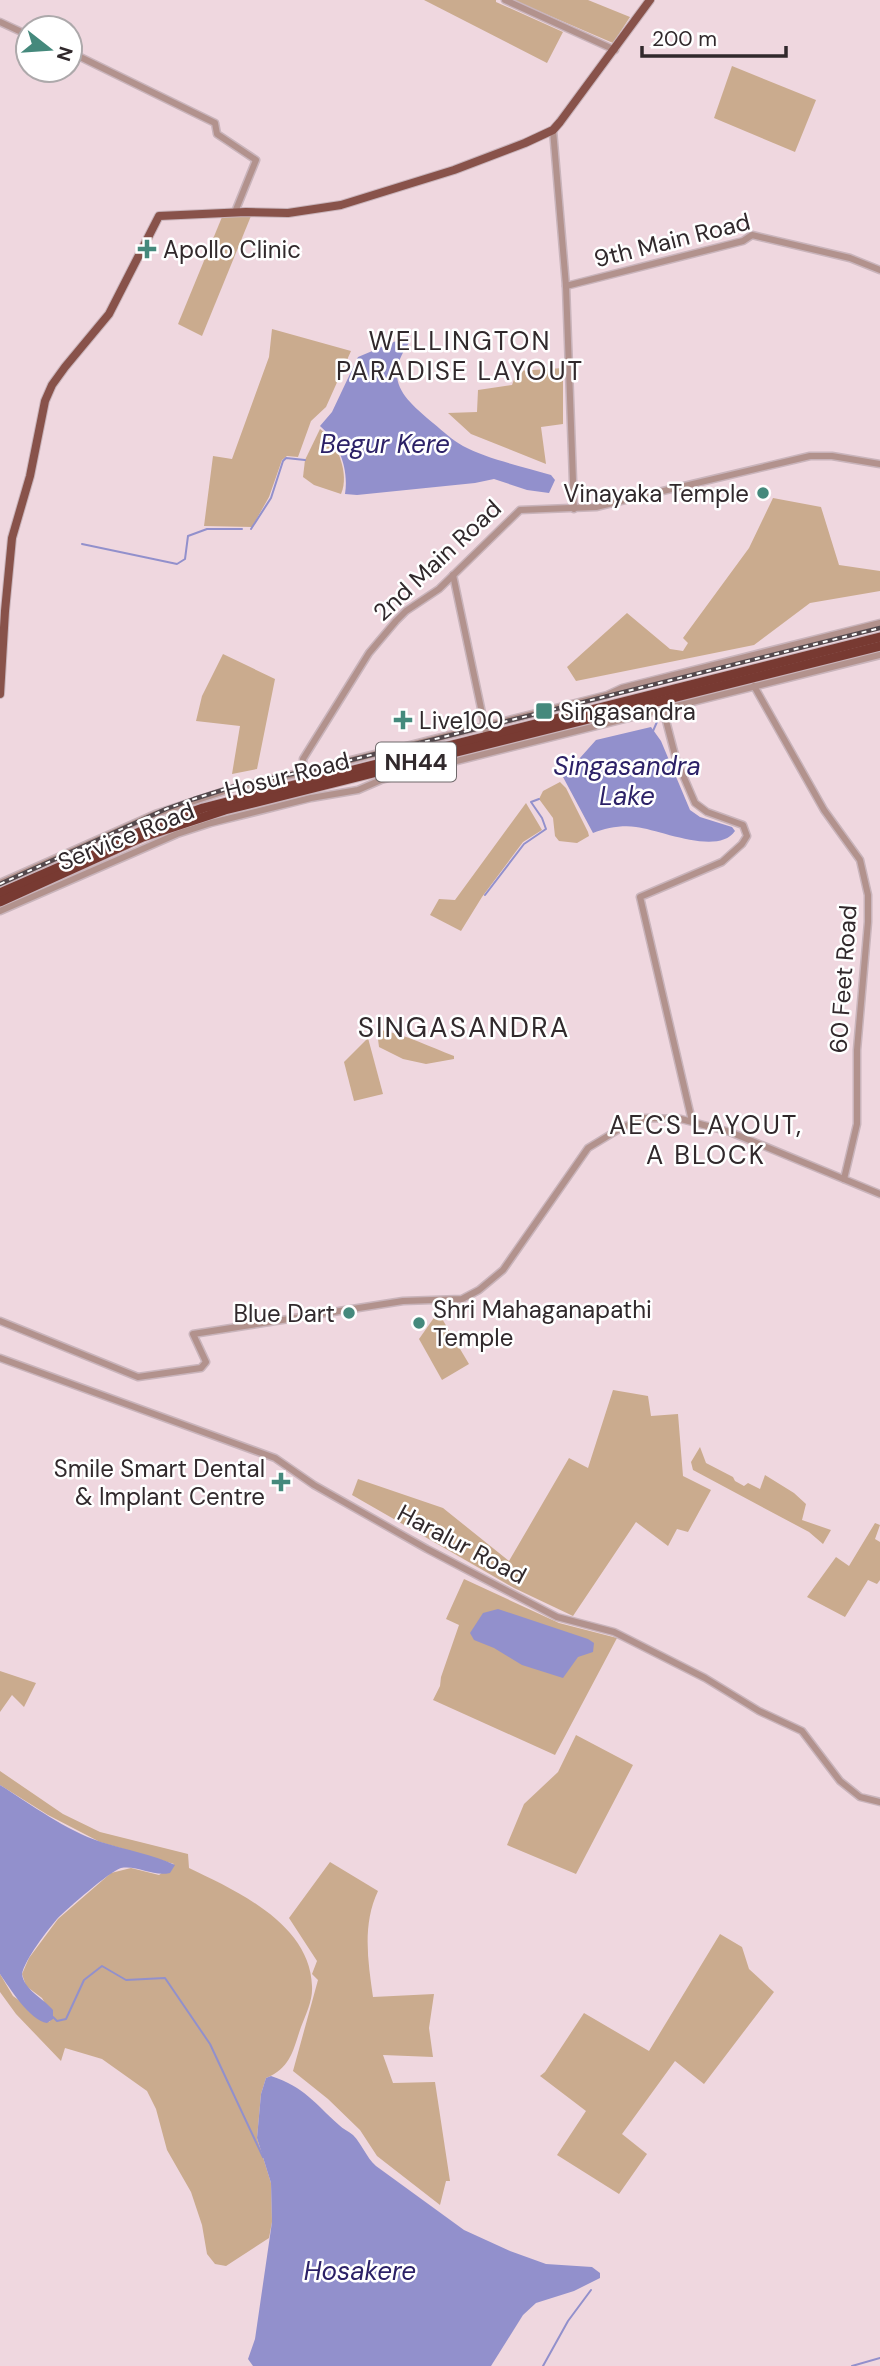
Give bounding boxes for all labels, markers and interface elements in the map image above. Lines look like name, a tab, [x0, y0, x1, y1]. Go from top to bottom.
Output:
north arrow	[14, 14, 84, 84]
scale bar	[642, 14, 786, 58]
text: 200 m	[652, 25, 717, 53]
text: N	[51, 44, 79, 64]
street label: 9th Main Road	[591, 206, 753, 274]
place label: Apollo Clinic	[163, 234, 301, 265]
marker: Apollo Clinic	[137, 239, 157, 259]
district label: WELLINGTON PARADISE LAYOUT	[336, 324, 584, 388]
water label: Begur Kere	[320, 427, 450, 461]
place label: Vinayaka Temple	[563, 478, 749, 509]
marker: Vinayaka Temple	[755, 485, 771, 501]
street label: 2nd Main Road	[366, 493, 508, 627]
place label: Singasandra	[560, 696, 696, 727]
marker: Singasandra	[534, 701, 554, 721]
place label: Live100	[419, 705, 503, 736]
marker: Live100	[393, 710, 413, 730]
road number: NH44	[376, 742, 456, 782]
street label: Hosur Road	[221, 745, 353, 805]
water label: Singasandra Lake	[553, 749, 701, 813]
street label: Service Road	[53, 795, 199, 877]
street label: 60 Feet Road	[822, 904, 864, 1054]
district label: SINGASANDRA	[358, 1009, 570, 1046]
district label: AECS LAYOUT, A BLOCK	[609, 1108, 803, 1172]
place label: Shri Mahaganapathi Temple	[433, 1294, 652, 1353]
place label: Blue Dart	[234, 1298, 335, 1329]
marker: Blue Dart	[341, 1305, 357, 1321]
marker: Shri Mahaganapathi Temple	[411, 1315, 427, 1331]
place label: Smile Smart Dental & Implant Centre	[54, 1453, 265, 1512]
marker: Smile Smart Dental & Implant Centre	[271, 1472, 291, 1492]
street label: Haralur Road	[392, 1497, 532, 1591]
water label: Hosakere	[304, 2254, 416, 2288]

